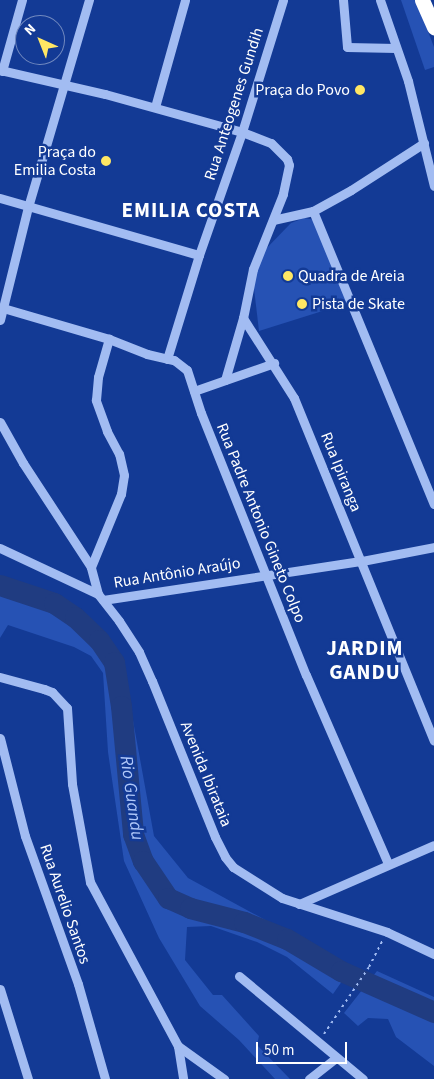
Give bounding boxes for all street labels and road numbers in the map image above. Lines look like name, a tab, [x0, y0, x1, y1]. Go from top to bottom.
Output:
street label: Rua Anteogenes Gundih	[200, 25, 268, 183]
street label: Rua Padre Antonio Gineto Colpo	[212, 420, 310, 626]
street label: Rua Ipiranga	[316, 429, 366, 515]
street label: Rua Antônio Araújo	[112, 553, 242, 593]
street label: Avenida Ibirataia	[176, 719, 236, 829]
street label: Rua Aurelio Santos	[35, 842, 95, 966]

